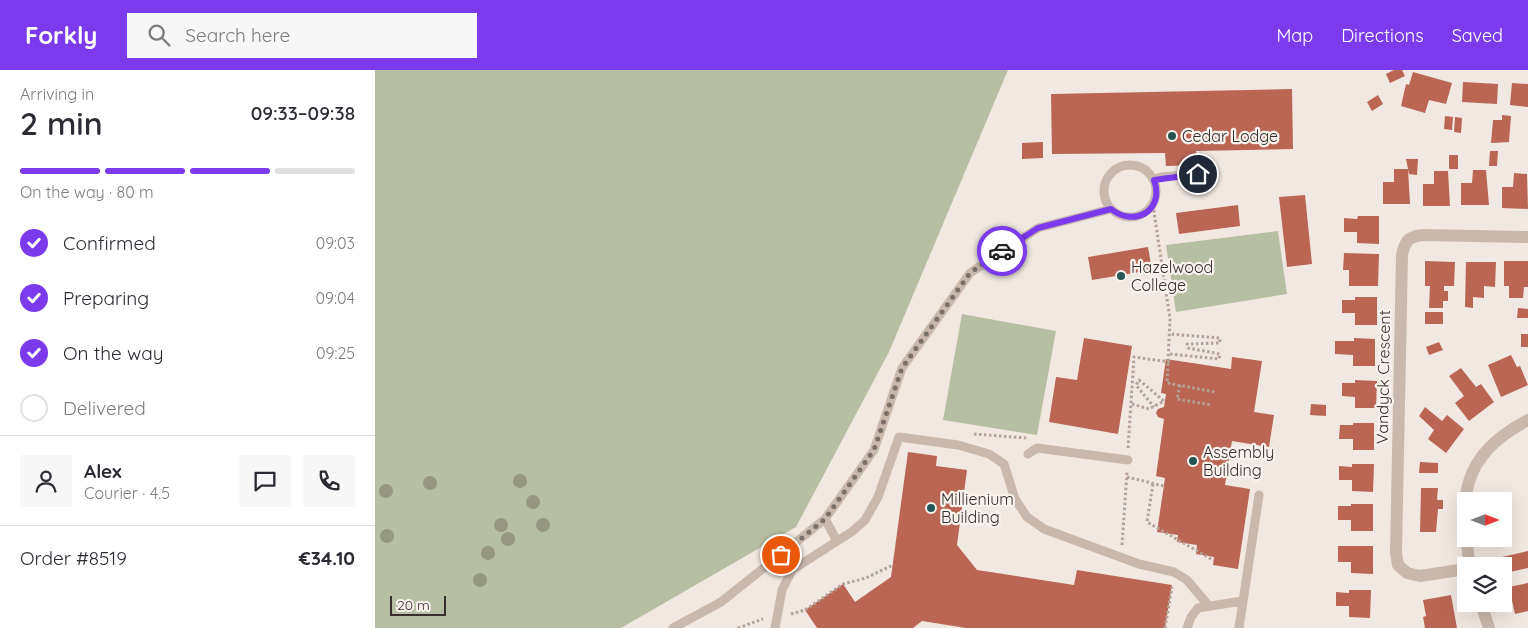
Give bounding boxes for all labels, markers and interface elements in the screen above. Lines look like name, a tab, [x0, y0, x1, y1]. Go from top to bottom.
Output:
search box	[127, 13, 477, 58]
text: Forkly	[25, 20, 97, 50]
icon: search	[145, 21, 173, 49]
text: Search here	[185, 23, 290, 47]
text: Map	[1276, 24, 1313, 47]
text: Directions	[1341, 24, 1424, 47]
text: Saved	[1452, 24, 1503, 47]
text: Arriving in	[20, 84, 94, 104]
text: 09:33–09:38	[251, 101, 355, 125]
text: 2 min	[20, 103, 103, 143]
place label: Cedar Lodge	[1182, 126, 1278, 146]
marker: Cedar Lodge	[1166, 130, 1178, 142]
pin	[1177, 153, 1219, 195]
icon: home	[1184, 160, 1212, 188]
text: On the way · 80 m	[20, 182, 154, 202]
courier	[977, 226, 1027, 276]
icon: check	[20, 229, 48, 257]
text: Confirmed	[63, 231, 156, 255]
text: 09:03	[316, 233, 355, 253]
icon: car	[988, 237, 1016, 265]
place label: Hazelwood College	[1131, 257, 1213, 295]
marker: Hazelwood College	[1115, 270, 1127, 282]
icon: check	[20, 284, 48, 312]
text: Preparing	[63, 286, 149, 310]
text: 09:04	[316, 288, 355, 308]
street label: Vandyck Crescent	[1372, 310, 1394, 444]
icon: check	[20, 339, 48, 367]
text: On the way	[63, 341, 164, 365]
text: 09:25	[316, 343, 355, 363]
text: Delivered	[63, 396, 146, 420]
place label: Assembly Building	[1203, 442, 1274, 480]
button: person	[20, 455, 72, 507]
button: chat	[239, 455, 291, 507]
button: phone	[303, 455, 355, 507]
marker: Assembly Building	[1187, 455, 1199, 467]
text: Alex	[84, 459, 122, 483]
text: Courier · 4.5	[84, 483, 170, 503]
place label: Millienium Building	[941, 489, 1014, 527]
north arrow	[1457, 492, 1513, 548]
map controls	[1457, 492, 1512, 612]
marker: Millienium Building	[925, 502, 937, 514]
pin	[760, 534, 802, 576]
icon: bag	[767, 541, 795, 569]
text: Order #8519	[20, 546, 127, 570]
text: €34.10	[299, 546, 355, 570]
button: layers	[1457, 557, 1512, 612]
scale bar	[390, 593, 446, 616]
text: 20 m	[397, 596, 430, 614]

